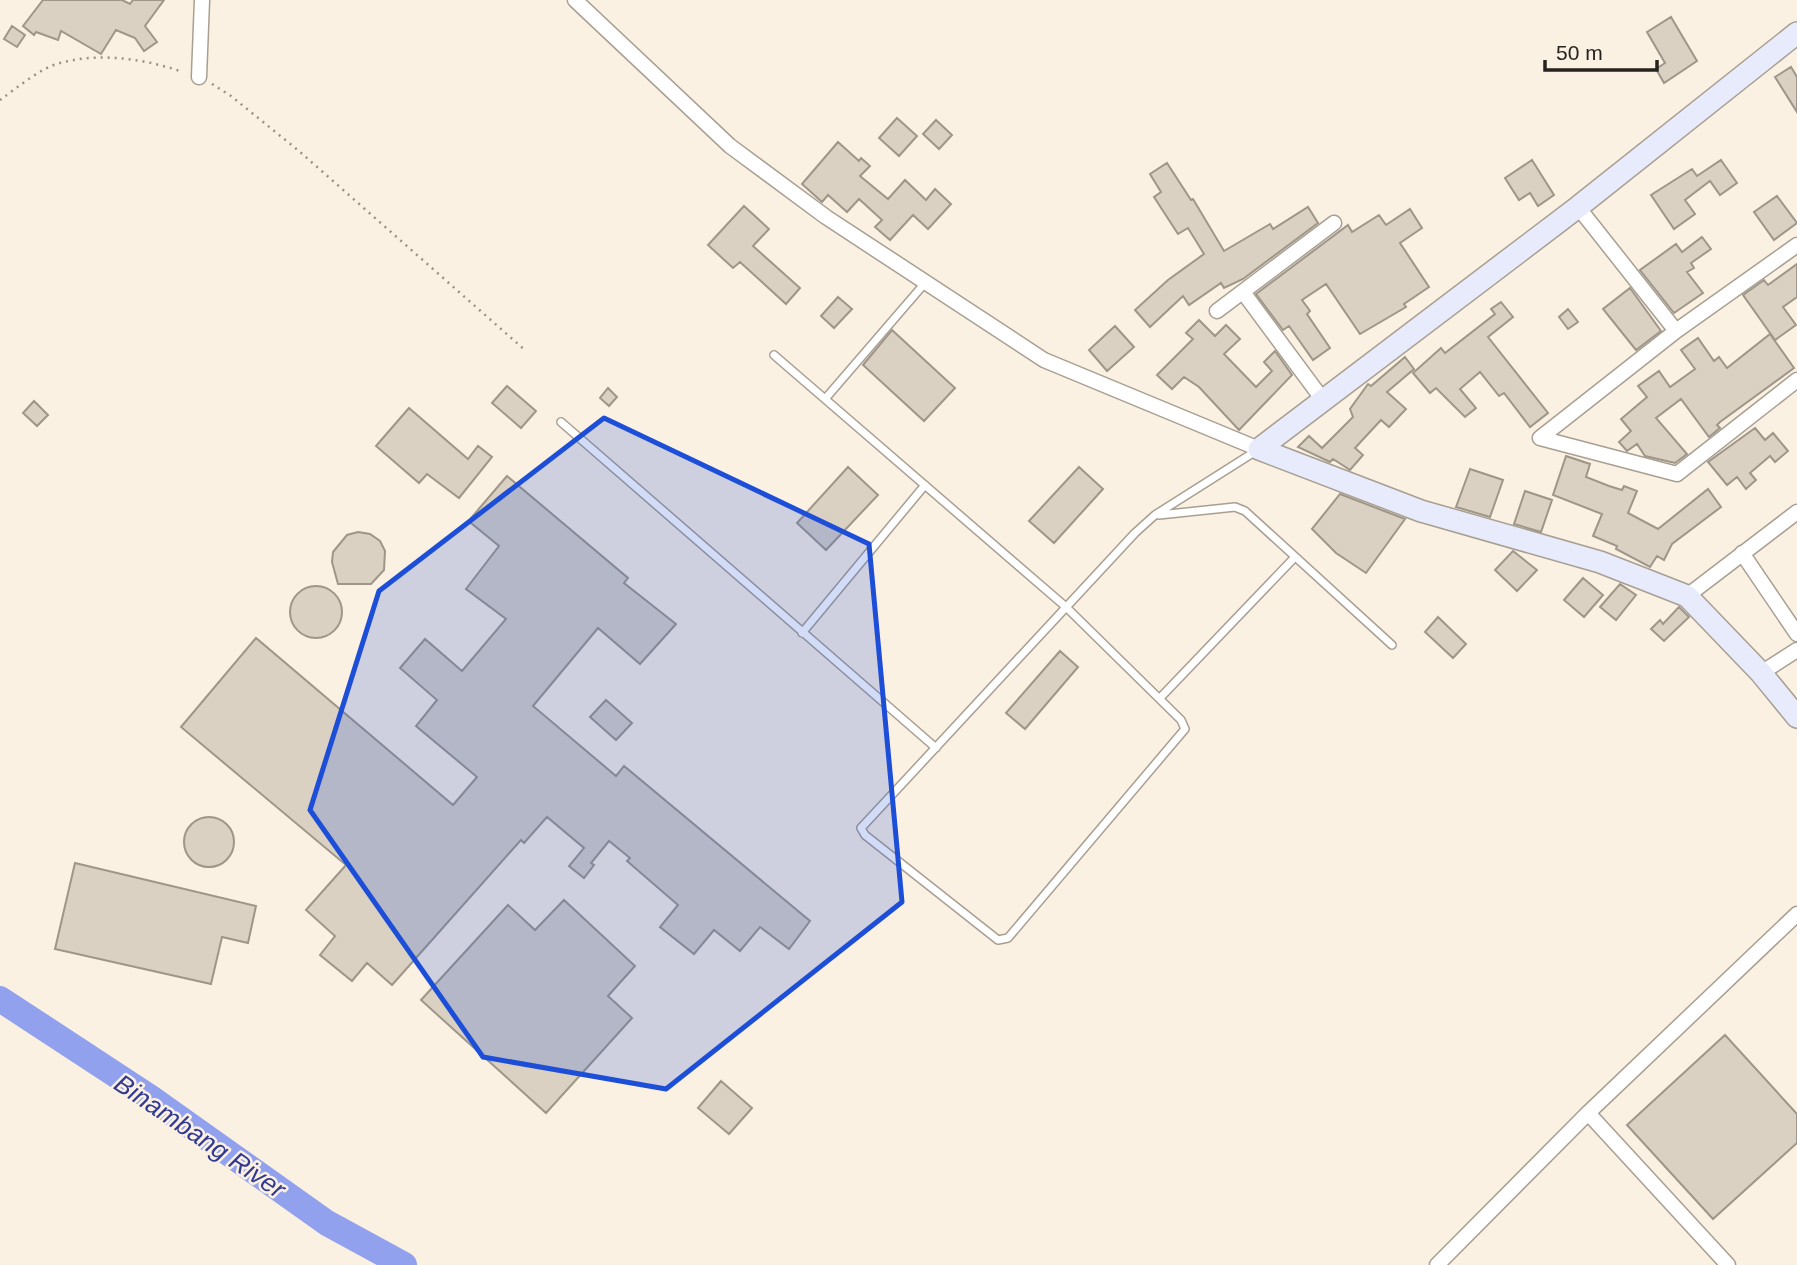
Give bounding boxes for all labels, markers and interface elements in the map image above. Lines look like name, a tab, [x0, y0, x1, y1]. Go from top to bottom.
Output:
scale bar	[1545, 28, 1657, 72]
text: 50 m	[1556, 41, 1603, 64]
water label: Binambang River	[109, 1068, 292, 1205]

